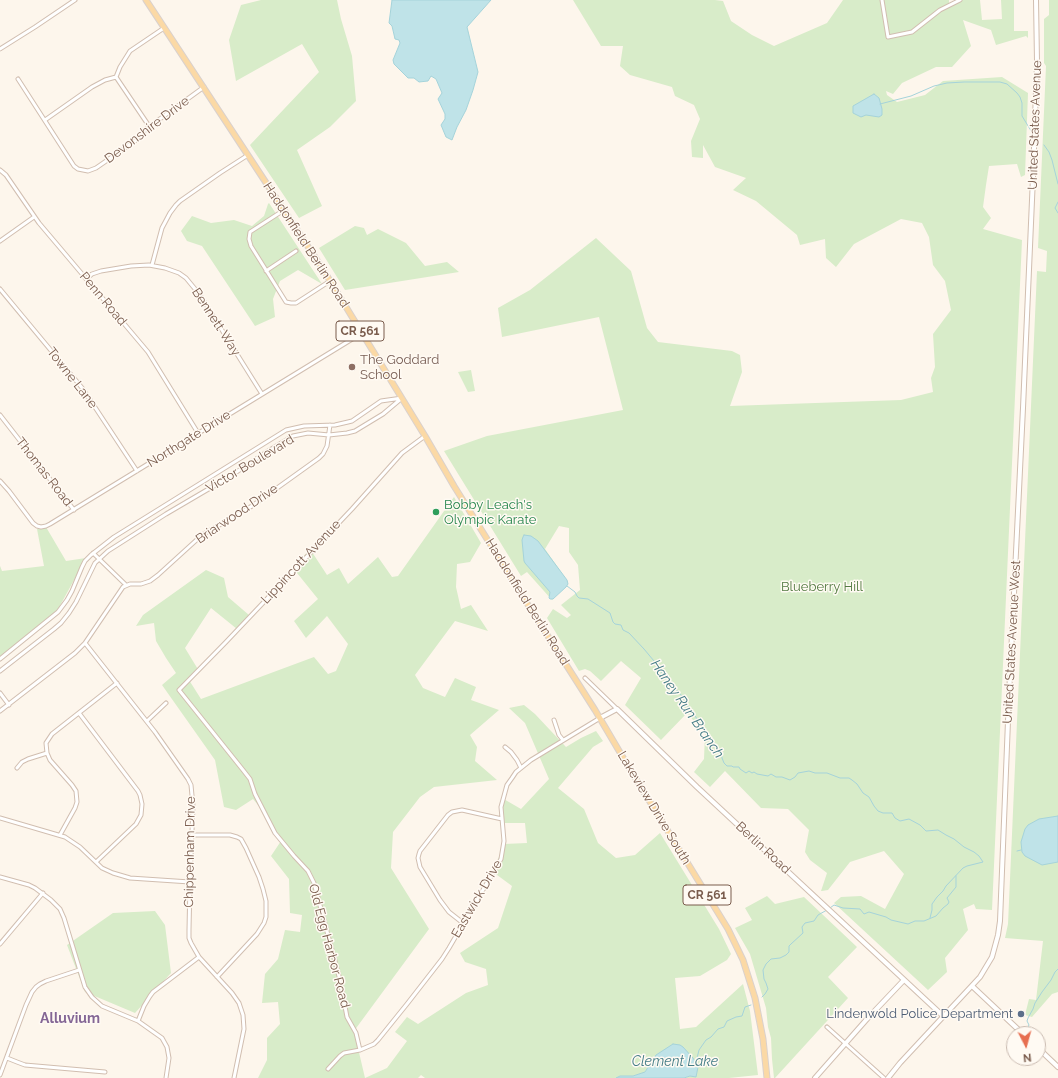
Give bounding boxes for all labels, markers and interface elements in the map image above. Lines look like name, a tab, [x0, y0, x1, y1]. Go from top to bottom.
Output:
street label: United States Avenue	[1025, 60, 1045, 190]
street label: Devonshire Drive	[102, 93, 192, 167]
street label: Haddonfield Berlin Road	[260, 179, 352, 311]
street label: Penn Road	[76, 269, 130, 329]
street label: Bennett Way	[188, 285, 244, 359]
road number: CR 561	[336, 321, 384, 341]
street label: Towne Lane	[43, 344, 101, 412]
place label: The Goddard School	[360, 352, 439, 383]
marker: The Goddard School	[347, 362, 357, 372]
street label: Northgate Drive	[144, 407, 234, 471]
street label: Victor Boulevard	[203, 432, 297, 496]
street label: Thomas Road	[12, 434, 76, 510]
street label: Briarwood Drive	[193, 481, 281, 547]
place label: Bobby Leach's Olympic Karate	[444, 497, 536, 528]
marker: Bobby Leach's Olympic Karate	[431, 507, 441, 517]
street label: Lippincott Avenue	[258, 517, 344, 607]
street label: Haddonfield Berlin Road	[482, 536, 572, 668]
street label: United States Avenue West	[1000, 560, 1024, 724]
park label: Blueberry Hill	[781, 579, 863, 595]
water label: Haney Run Branch	[647, 656, 727, 762]
street label: Lakeview Drive South	[614, 749, 694, 867]
street label: Chippenham Drive	[181, 796, 199, 908]
street label: Berlin Road	[732, 819, 794, 877]
street label: Eastwick Drive	[448, 857, 506, 941]
street label: Old Egg Harbor Road	[305, 882, 353, 1010]
road number: CR 561	[683, 885, 731, 905]
place label: Lindenwold Police Department	[826, 1006, 1013, 1022]
marker: Lindenwold Police Department	[1016, 1009, 1026, 1019]
district label: Alluvium	[40, 1011, 100, 1027]
north arrow	[1006, 1026, 1046, 1066]
text: N	[1022, 1051, 1032, 1064]
water label: Clement Lake	[632, 1054, 718, 1070]

